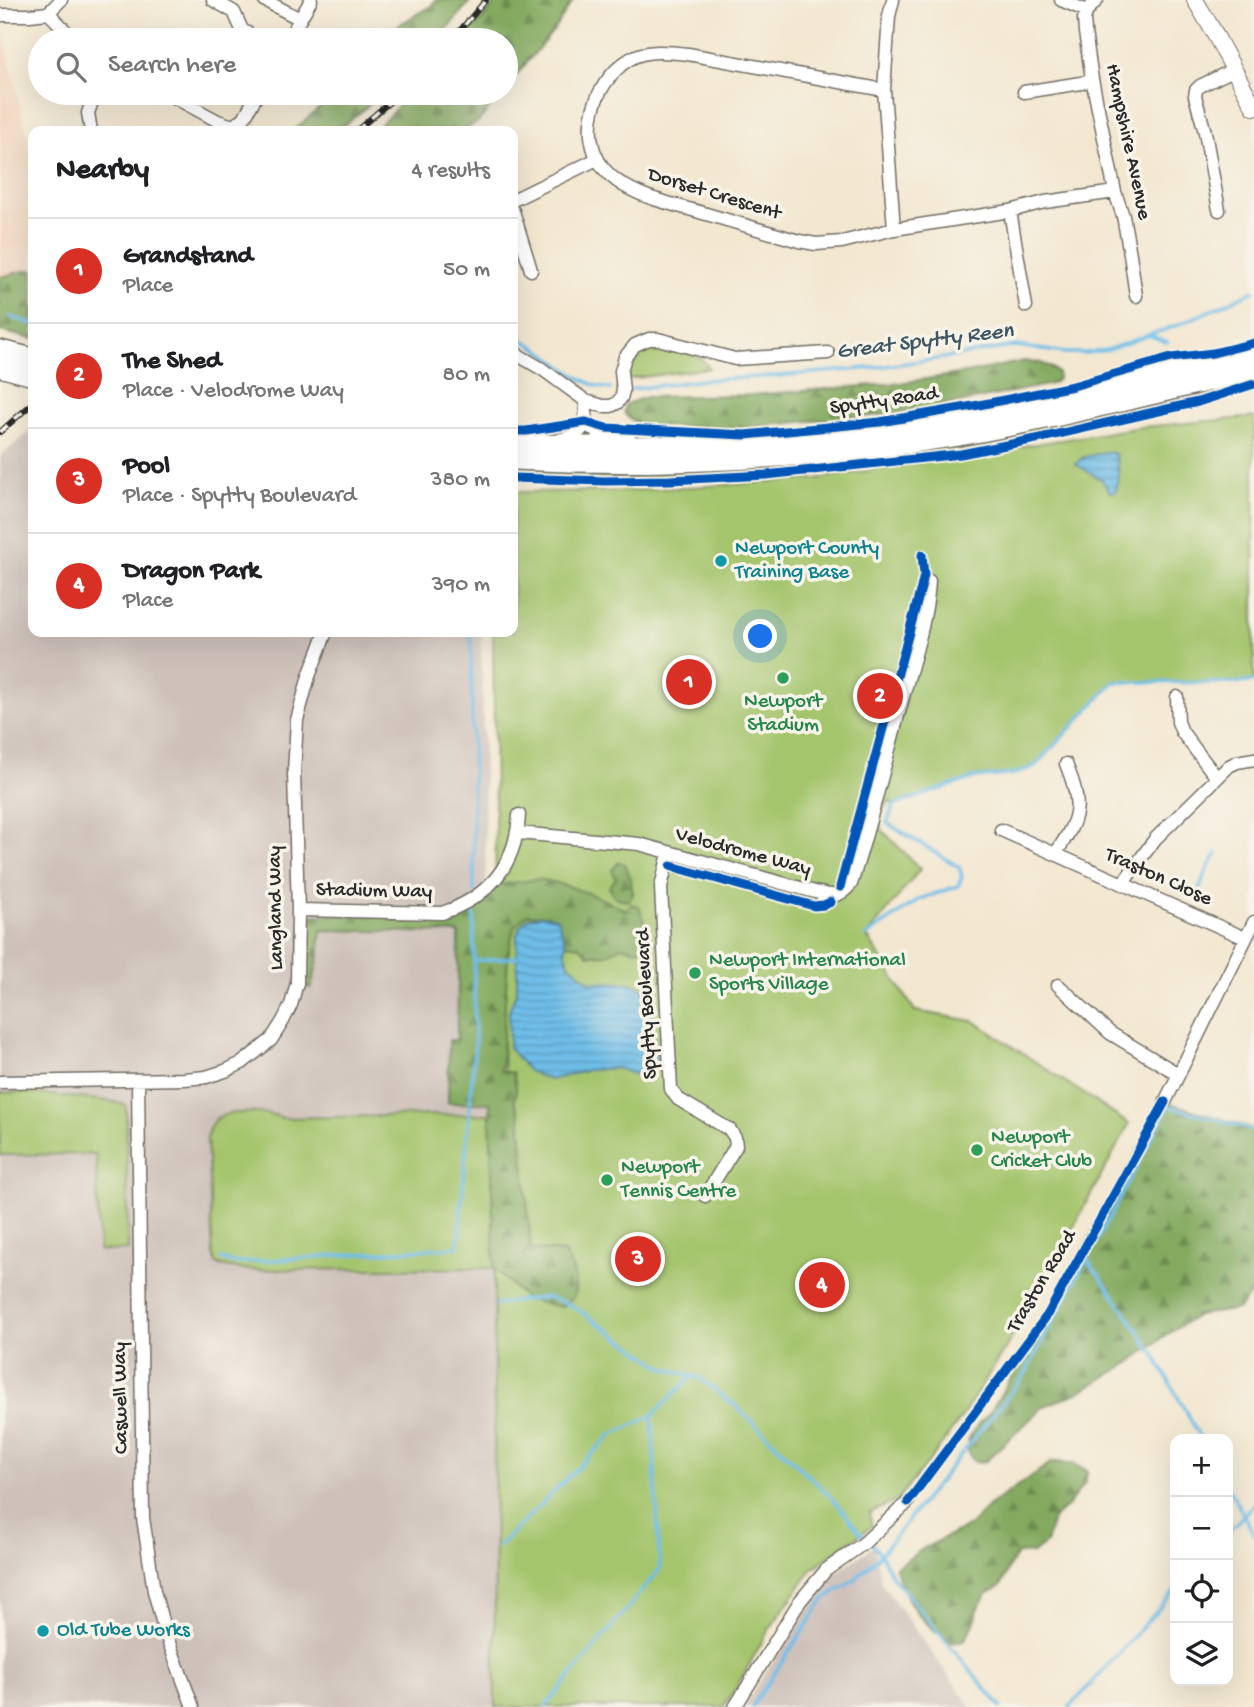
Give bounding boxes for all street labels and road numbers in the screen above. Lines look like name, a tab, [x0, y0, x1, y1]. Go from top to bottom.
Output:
street label: Hampshire Avenue	[1098, 62, 1156, 223]
street label: Dorset Crescent	[642, 162, 786, 228]
street label: Spytty Road	[828, 382, 941, 422]
street label: Velodrome Way	[672, 823, 813, 883]
street label: Traston Close	[1100, 843, 1217, 913]
street label: Langland Way	[263, 845, 291, 971]
street label: Stadium Way	[316, 878, 432, 906]
street label: Spytty Boulevard	[631, 927, 664, 1080]
street label: Traston Road	[1002, 1225, 1084, 1339]
street label: Caswell Way	[109, 1342, 135, 1454]

